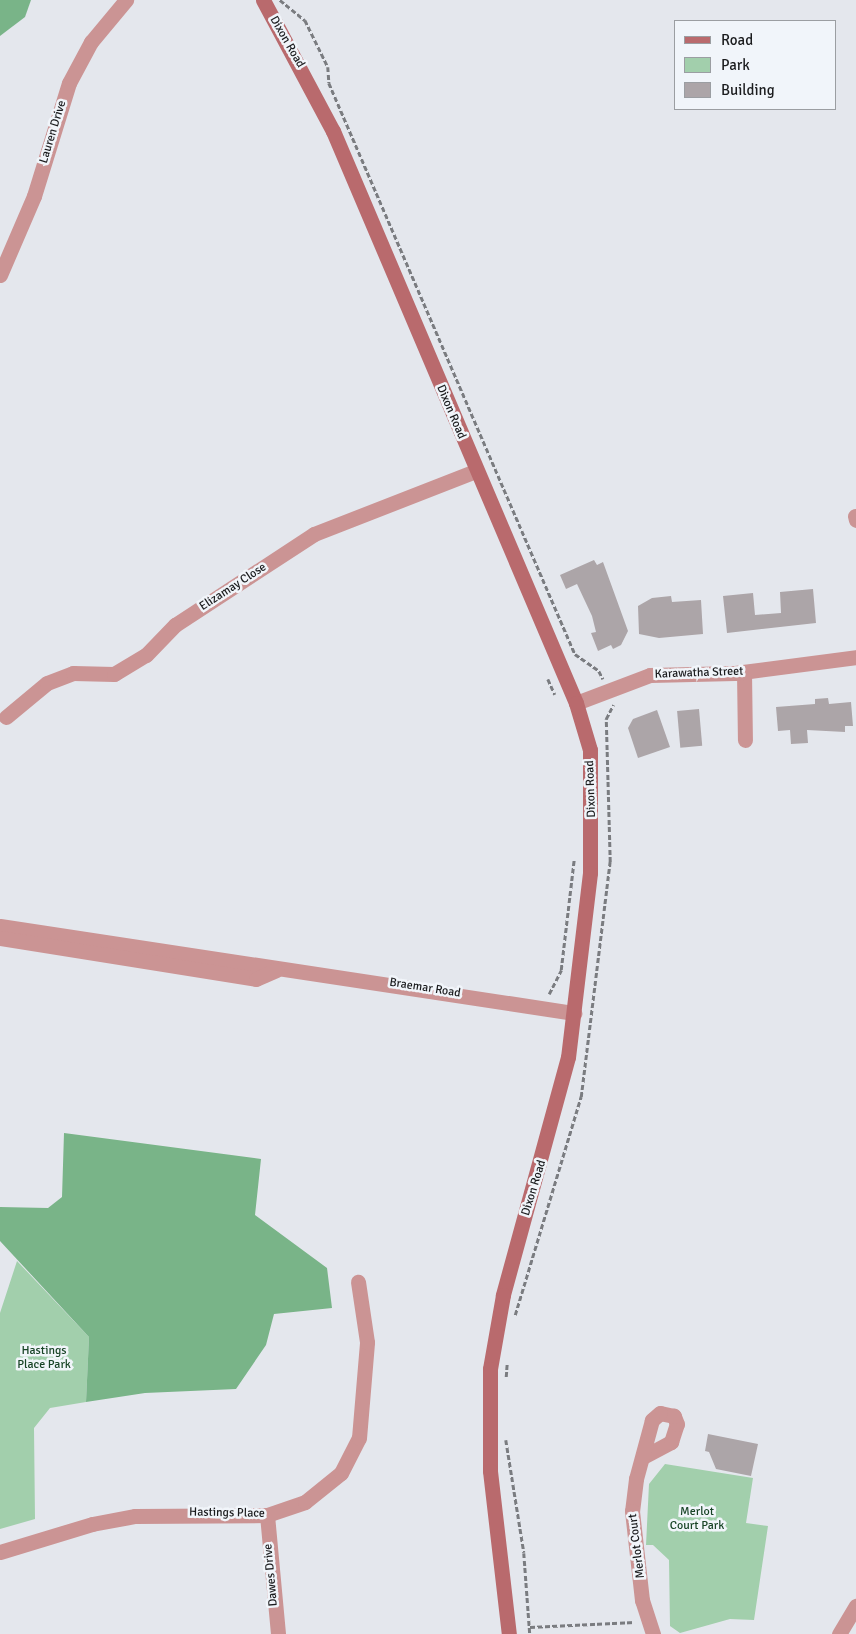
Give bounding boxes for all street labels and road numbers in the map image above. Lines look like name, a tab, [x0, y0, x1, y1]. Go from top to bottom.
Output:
street label: Dixon Road	[266, 14, 308, 70]
street label: Lauren Drive	[37, 99, 69, 165]
street label: Dixon Road	[433, 383, 469, 441]
street label: Elizamay Close	[197, 560, 269, 614]
street label: Karawatha Street	[654, 664, 744, 682]
street label: Dixon Road	[583, 760, 599, 818]
street label: Braemar Road	[388, 975, 462, 1001]
street label: Dixon Road	[519, 1158, 549, 1218]
street label: Hastings Place	[189, 1505, 265, 1521]
street label: Merlot Court	[626, 1513, 648, 1579]
street label: Dawes Drive	[261, 1543, 281, 1607]

